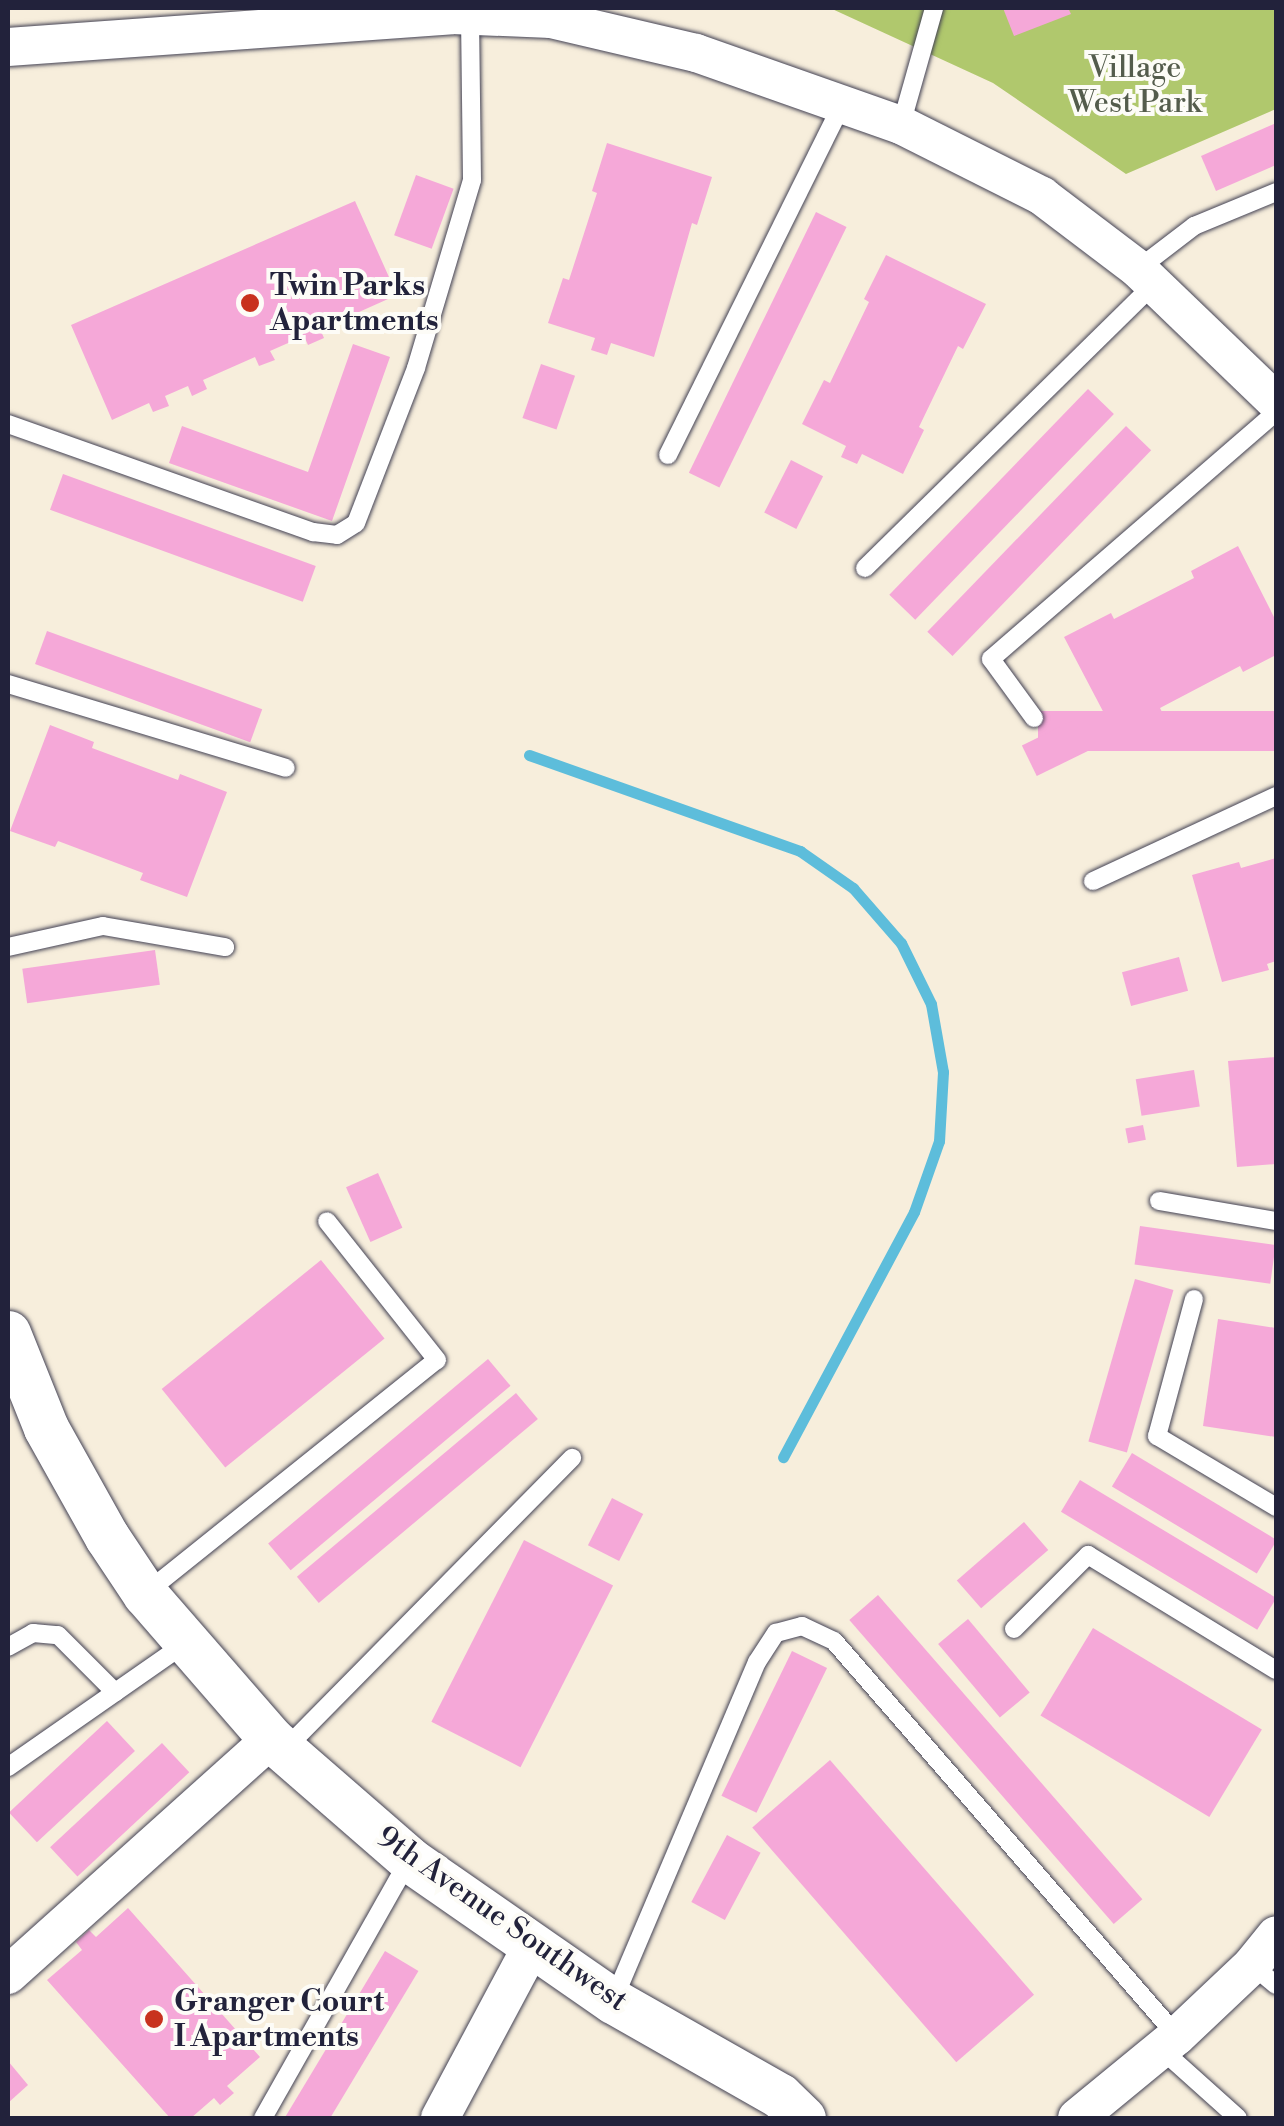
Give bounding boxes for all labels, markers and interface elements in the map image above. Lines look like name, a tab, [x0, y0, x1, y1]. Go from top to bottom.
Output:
park label: Village West Park	[1068, 50, 1202, 120]
place label: Twin Parks Apartments	[270, 268, 439, 338]
marker: Twin Parks Apartments	[239, 292, 261, 314]
street label: 9th Avenue Southwest	[370, 1819, 634, 2019]
place label: Granger Court I Apartments	[174, 1984, 384, 2054]
marker: Granger Court I Apartments	[143, 2008, 165, 2030]

